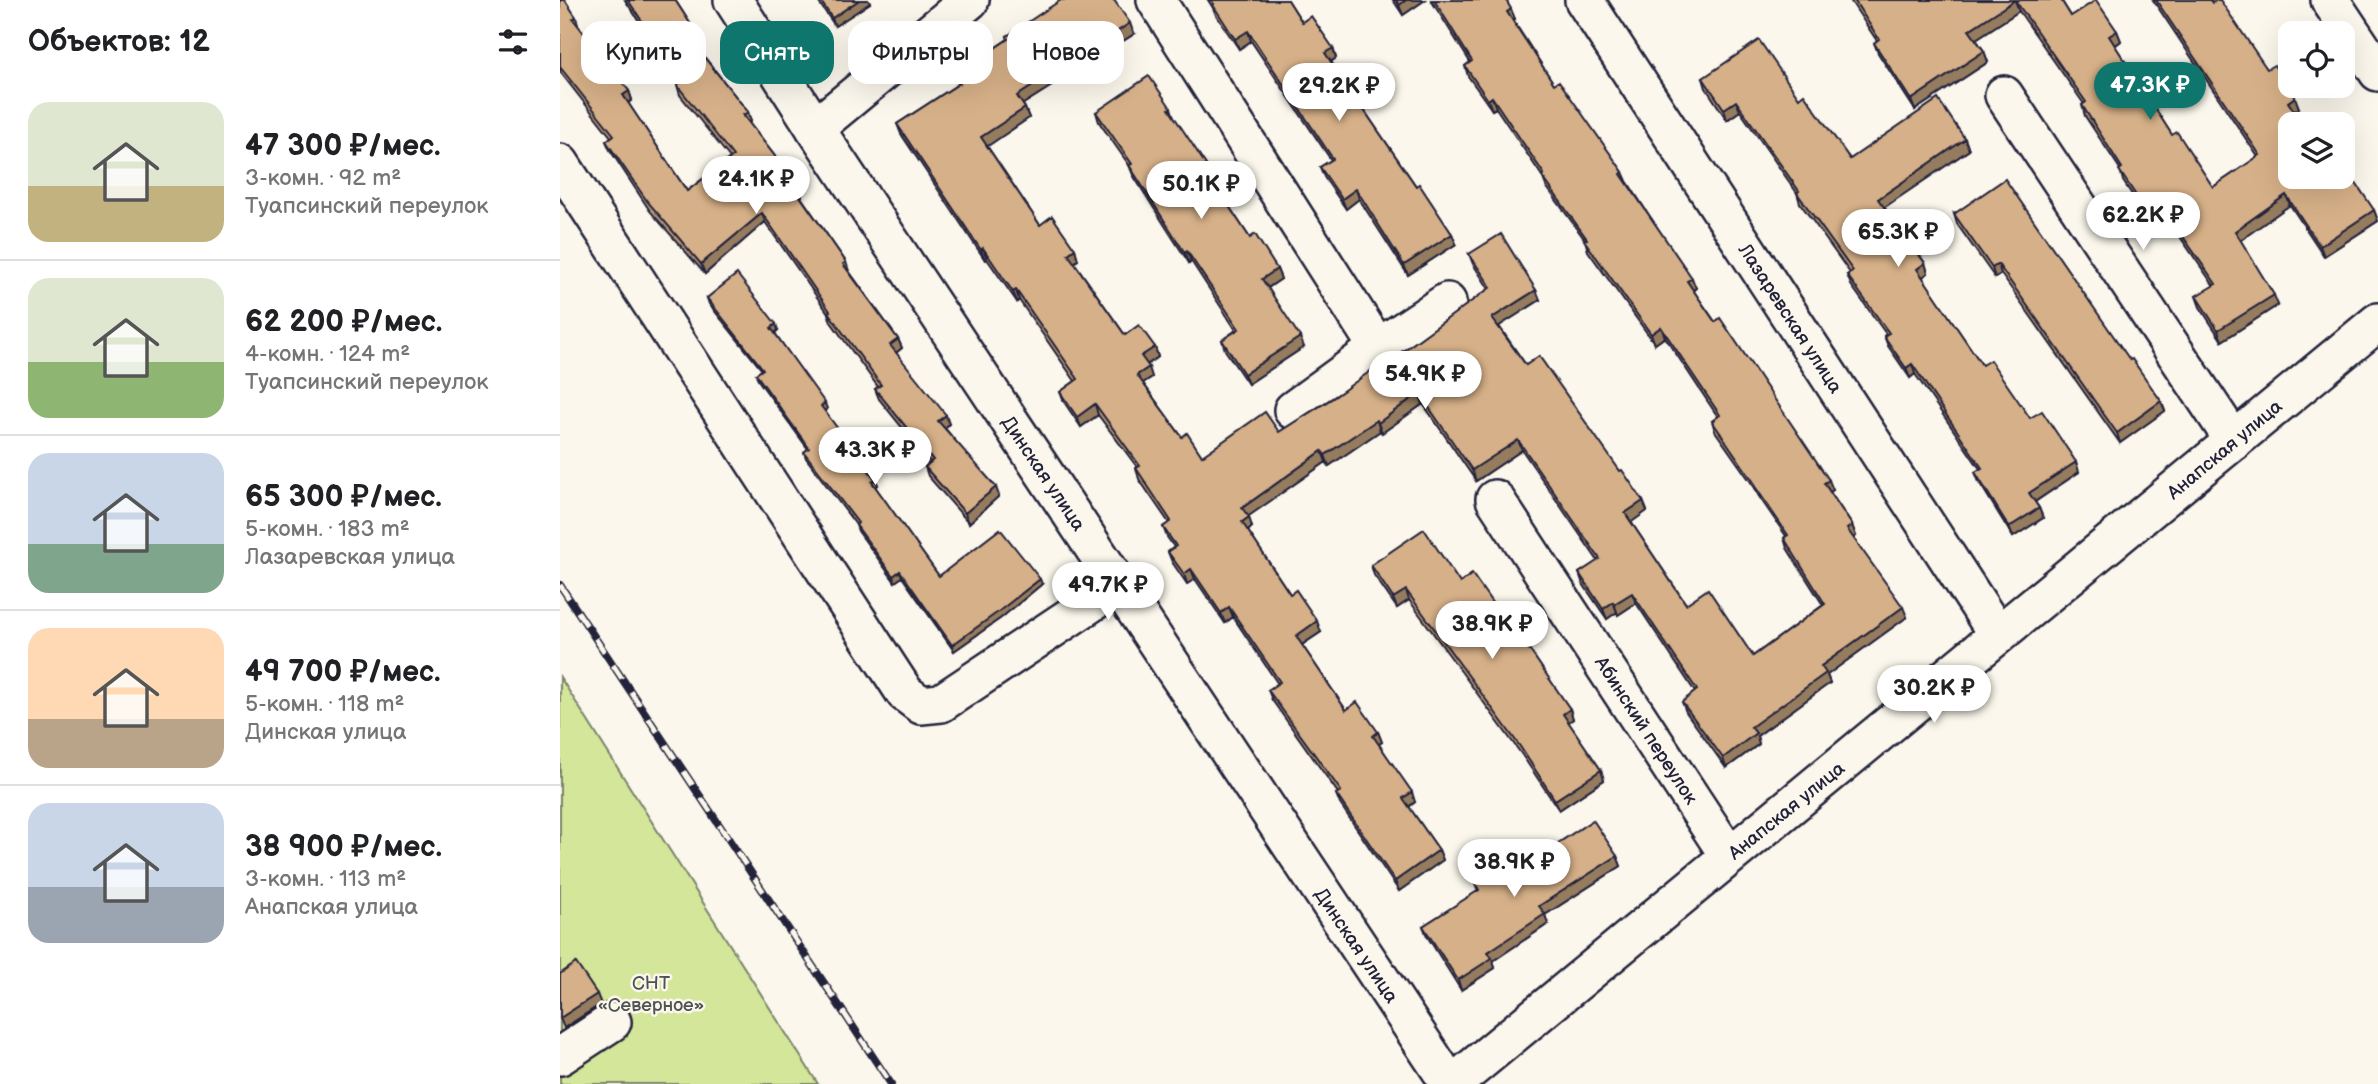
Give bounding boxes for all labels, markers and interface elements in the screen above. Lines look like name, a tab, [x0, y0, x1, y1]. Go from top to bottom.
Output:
chip: Купить	[581, 21, 706, 84]
chip: Снять	[720, 21, 834, 84]
chip: Фильтры	[848, 21, 993, 84]
chip: Новое	[1007, 21, 1124, 84]
map controls	[2278, 21, 2355, 189]
button: locate	[2278, 21, 2355, 98]
icon: filters	[494, 23, 532, 61]
text: Объектов: 12	[28, 24, 210, 60]
pin: 47.3K ₽	[2085, 62, 2215, 122]
pin: 29.2K ₽	[1274, 64, 1404, 123]
text: 47.3K ₽	[2110, 71, 2190, 99]
text: 29.2K ₽	[1298, 72, 1380, 100]
button: layers	[2278, 112, 2355, 189]
text: 47 300 ₽/мес.	[245, 128, 441, 164]
icon: home	[84, 130, 168, 214]
pin: 24.1K ₽	[691, 156, 821, 216]
pin: 50.1K ₽	[1136, 162, 1266, 221]
text: 3-комн. · 92 m²	[245, 164, 401, 192]
text: 24.1K ₽	[718, 165, 794, 193]
text: 50.1K ₽	[1162, 170, 1240, 198]
text: Туапсинский переулок	[245, 192, 489, 220]
pin: 62.2K ₽	[2078, 192, 2208, 252]
text: 62.2K ₽	[2102, 201, 2184, 229]
pin: 65.3K ₽	[1833, 210, 1963, 269]
text: 65.3K ₽	[1858, 218, 1938, 246]
street label: Лазаревская улица	[1732, 239, 1847, 398]
text: 62 200 ₽/мес.	[245, 304, 442, 340]
icon: home	[84, 306, 168, 390]
text: 4-комн. · 124 m²	[245, 340, 410, 368]
pin: 54.9K ₽	[1360, 352, 1490, 411]
text: 54.9K ₽	[1385, 360, 1465, 388]
text: Туапсинский переулок	[245, 368, 489, 396]
street label: Анапская улица	[2162, 395, 2287, 506]
street label: Динская улица	[996, 412, 1090, 536]
pin: 43.3K ₽	[810, 428, 940, 487]
text: 43.3K ₽	[835, 436, 915, 464]
text: 65 300 ₽/мес.	[245, 479, 442, 515]
icon: home	[84, 481, 168, 565]
text: 5-комн. · 183 m²	[245, 515, 410, 543]
text: Лазаревская улица	[245, 543, 455, 571]
pin: 49.7K ₽	[1043, 562, 1173, 622]
text: 49.7K ₽	[1068, 571, 1148, 599]
pin: 38.9K ₽	[1427, 602, 1557, 661]
text: 38.9K ₽	[1451, 610, 1533, 638]
street label: Абинский переулок	[1589, 652, 1702, 809]
text: 49 700 ₽/мес.	[245, 654, 441, 690]
icon: home	[84, 656, 168, 740]
pin: 30.2K ₽	[1869, 666, 1999, 725]
text: 30.2K ₽	[1893, 674, 1975, 702]
text: 5-комн. · 118 m²	[245, 690, 404, 718]
text: Динская улица	[245, 718, 406, 746]
street label: Анапская улица	[1723, 757, 1850, 866]
text: 38 900 ₽/мес.	[245, 829, 442, 865]
icon: home	[84, 831, 168, 915]
pin: 38.9K ₽	[1449, 839, 1579, 899]
text: 38.9K ₽	[1473, 848, 1555, 876]
text: 3-комн. · 113 m²	[245, 865, 406, 893]
street label: Динская улица	[1309, 884, 1403, 1008]
text: Анапская улица	[245, 893, 418, 921]
park label: СНТ «Северное»	[598, 972, 704, 1017]

